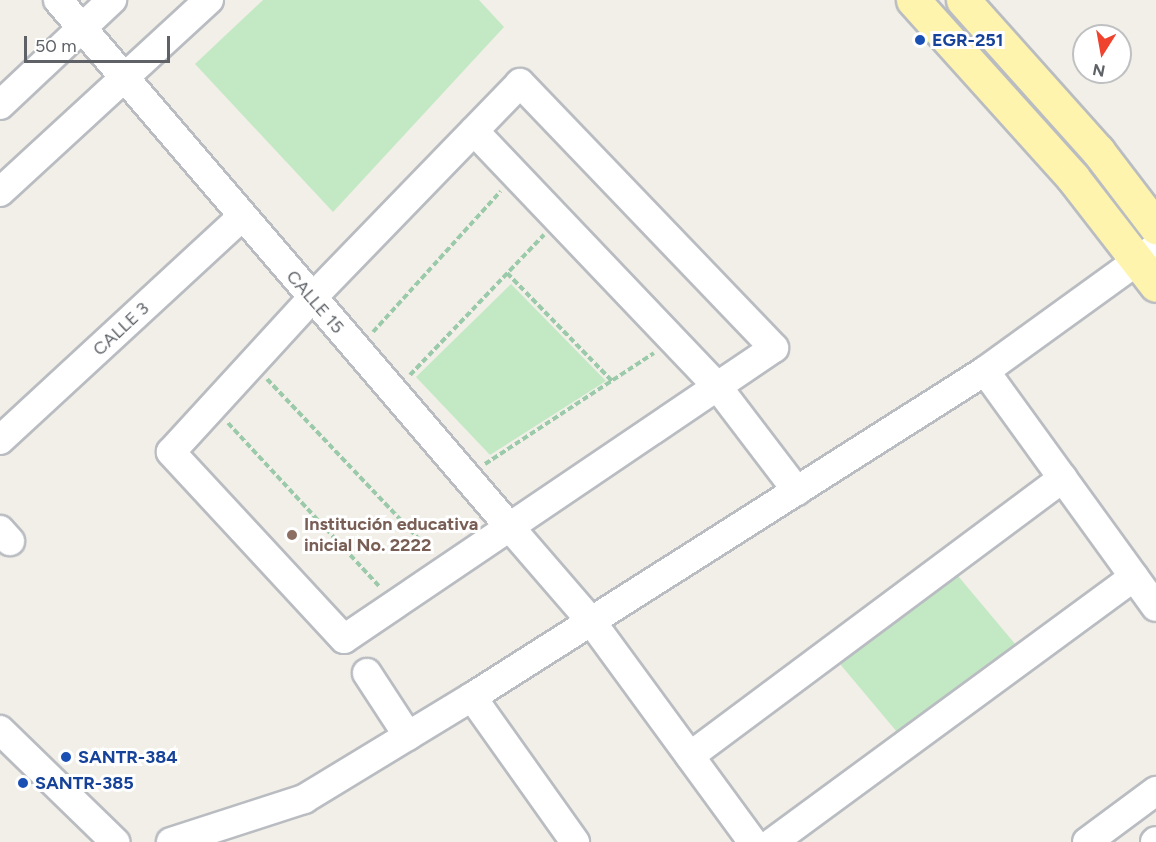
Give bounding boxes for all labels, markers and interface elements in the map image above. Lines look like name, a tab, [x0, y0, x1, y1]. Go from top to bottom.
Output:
scale bar	[27, 24, 172, 62]
north arrow	[1072, 24, 1132, 84]
place label: EGR-251	[932, 29, 1003, 51]
marker: EGR-251	[913, 33, 927, 47]
text: 50 m	[35, 35, 77, 57]
text: N	[1091, 60, 1107, 81]
street label: CALLE 15	[282, 266, 348, 338]
street label: CALLE 3	[88, 298, 154, 360]
place label: Institución educativa inicial No. 2222	[304, 514, 478, 556]
marker: Institución educativa inicial No. 2222	[285, 528, 299, 542]
place label: SANTR-384	[78, 746, 178, 768]
marker: SANTR-384	[59, 750, 73, 764]
place label: SANTR-385	[35, 772, 134, 794]
marker: SANTR-385	[16, 776, 30, 790]

